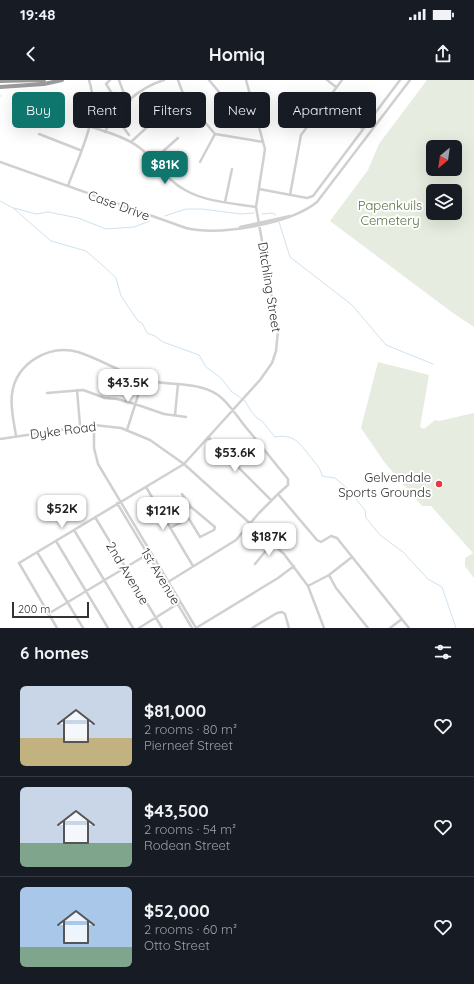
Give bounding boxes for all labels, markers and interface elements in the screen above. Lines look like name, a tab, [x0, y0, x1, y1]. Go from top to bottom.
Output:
text: 19:48	[20, 5, 56, 24]
icon: back	[20, 43, 42, 65]
text: Homiq	[209, 43, 265, 66]
icon: share	[432, 43, 454, 65]
chip: Buy	[12, 92, 65, 128]
chip: Rent	[73, 92, 131, 128]
chip: Filters	[139, 92, 206, 128]
chip: New	[214, 92, 270, 128]
chip: Apartment	[278, 92, 376, 128]
north arrow	[426, 140, 462, 176]
map controls	[426, 140, 462, 220]
pin: $81K	[141, 151, 189, 185]
text: $81K	[151, 156, 179, 172]
button: layers	[426, 184, 462, 220]
street label: Case Drive	[86, 186, 152, 224]
park label: Papenkuils Cemetery	[358, 197, 422, 228]
street label: Ditchling Street	[255, 241, 285, 333]
pin: $43.5K	[95, 369, 161, 403]
text: $43.5K	[107, 374, 149, 390]
street label: Dyke Road	[29, 418, 97, 442]
pin: $53.6K	[202, 439, 268, 473]
text: $53.6K	[214, 444, 256, 460]
place label: Gelvendale Sports Grounds	[338, 469, 431, 500]
marker: Gelvendale Sports Grounds	[434, 479, 444, 489]
pin: $52K	[38, 495, 86, 529]
pin: $121K	[135, 497, 191, 531]
text: $52K	[46, 500, 78, 516]
text: $121K	[146, 502, 180, 518]
pin: $187K	[241, 523, 297, 557]
text: $187K	[251, 528, 287, 544]
street label: 2nd Avenue	[103, 539, 153, 607]
street label: 1st Avenue	[138, 545, 184, 607]
scale bar	[12, 600, 89, 619]
text: 200 m	[18, 602, 50, 616]
icon: filters	[432, 641, 454, 663]
text: 6 homes	[20, 642, 89, 663]
text: $81,000	[144, 700, 206, 721]
icon: home	[52, 702, 100, 750]
icon: heart	[432, 715, 454, 737]
text: 2 rooms · 80 m²	[144, 721, 237, 737]
text: Pierneef Street	[144, 737, 233, 753]
text: $43,500	[144, 800, 209, 821]
icon: home	[52, 803, 100, 851]
icon: heart	[432, 816, 454, 838]
text: 2 rooms · 54 m²	[144, 821, 236, 837]
text: Rodean Street	[144, 837, 230, 853]
text: $52,000	[144, 900, 210, 921]
icon: home	[52, 903, 100, 951]
icon: heart	[432, 916, 454, 938]
text: 2 rooms · 60 m²	[144, 921, 237, 937]
text: Otto Street	[144, 937, 210, 953]

